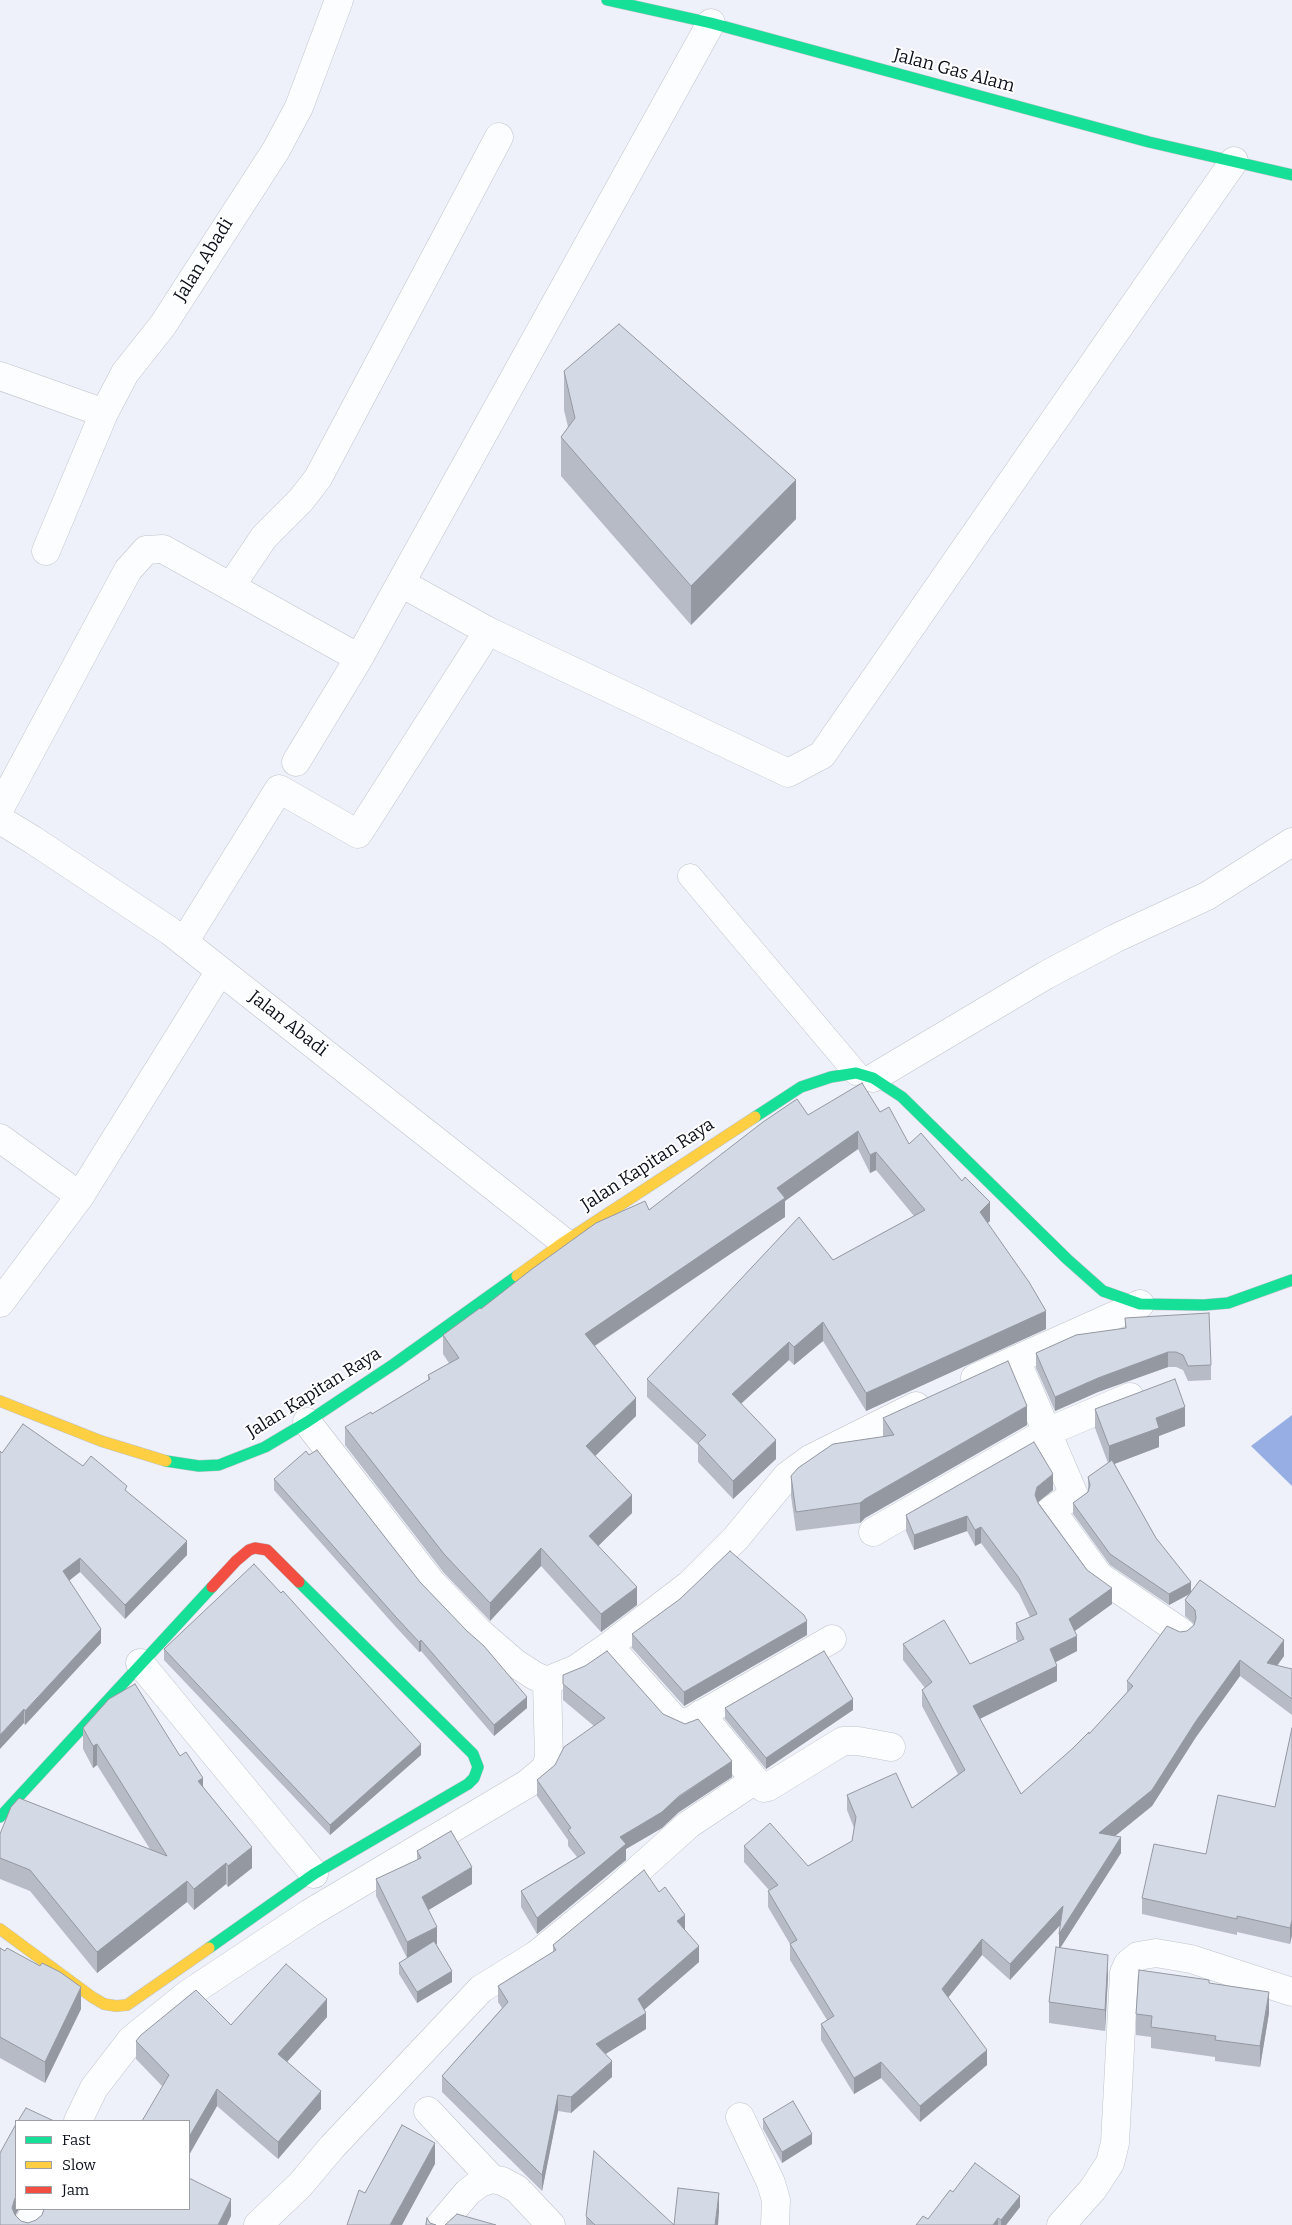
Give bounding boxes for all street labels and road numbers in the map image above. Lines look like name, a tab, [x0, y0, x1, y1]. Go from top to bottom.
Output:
street label: Jalan Gas Alam	[891, 44, 1017, 98]
street label: Jalan Abadi	[170, 214, 238, 306]
street label: Jalan Abadi	[244, 987, 332, 1061]
street label: Jalan Kapitan Raya	[577, 1114, 719, 1216]
street label: Jalan Kapitan Raya	[243, 1343, 385, 1443]

